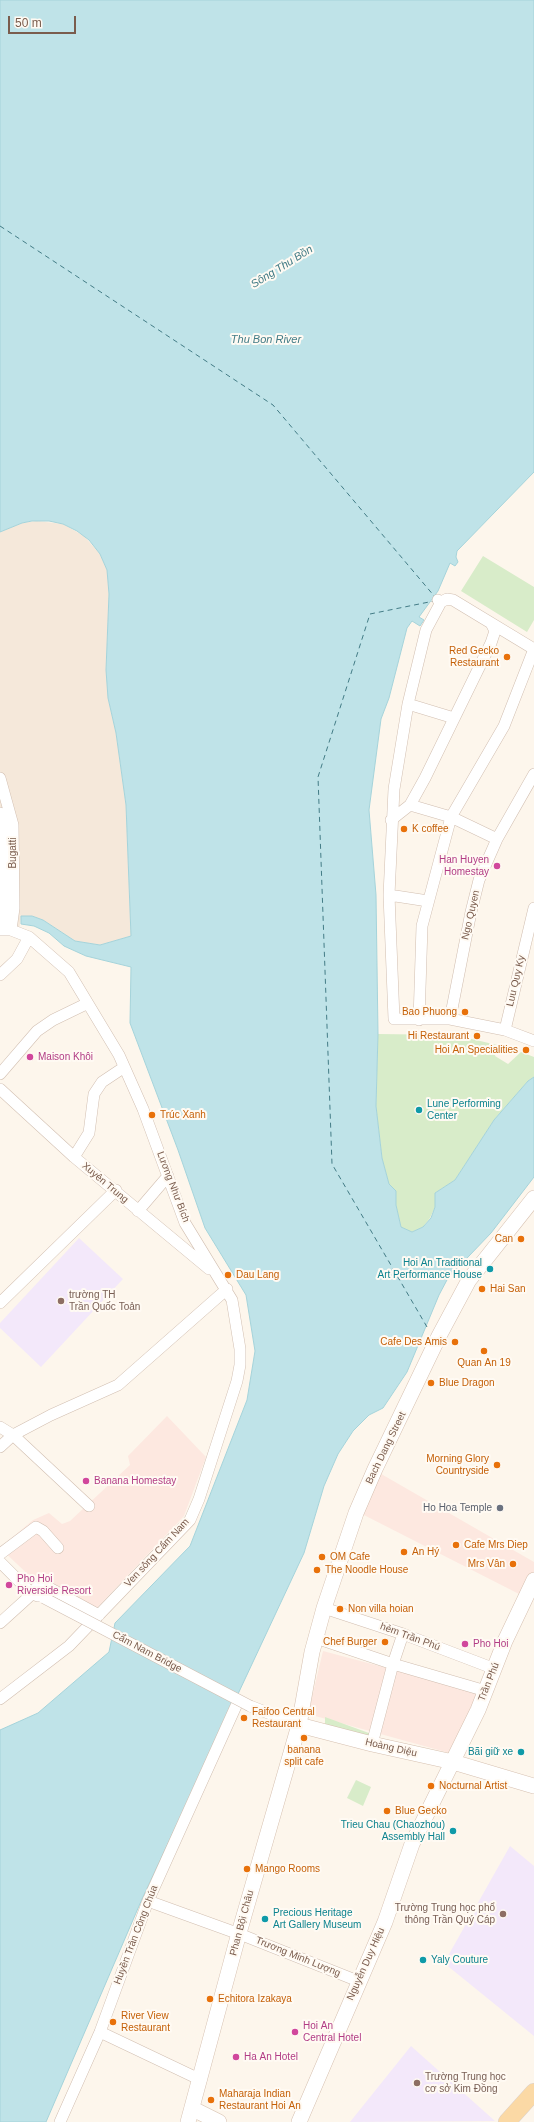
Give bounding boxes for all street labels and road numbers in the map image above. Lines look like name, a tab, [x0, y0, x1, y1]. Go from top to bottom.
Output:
street label: Bugatti	[7, 837, 19, 869]
street label: Ngo Quyen	[459, 889, 483, 941]
street label: Luu Quy Ky	[504, 954, 528, 1008]
street label: Lương Như Bích	[154, 1150, 192, 1224]
street label: Xuyên Trung	[79, 1160, 131, 1206]
street label: Bach Dang Street	[363, 1410, 409, 1486]
street label: Ven sông Cẩm Nam	[122, 1516, 192, 1590]
street label: hẻm Trần Phú	[378, 1621, 442, 1653]
street label: Cẩm Nam Bridge	[110, 1629, 184, 1675]
street label: Trần Phú	[476, 1661, 502, 1703]
street label: Hoàng Diệu	[364, 1736, 418, 1760]
street label: Huyền Trân Công Chúa	[112, 1884, 160, 1986]
street label: Phan Bội Châu	[227, 1889, 257, 1957]
street label: Nguyễn Duy Hiệu	[345, 1926, 387, 2002]
street label: Trương Minh Lượng	[254, 1934, 342, 1980]

